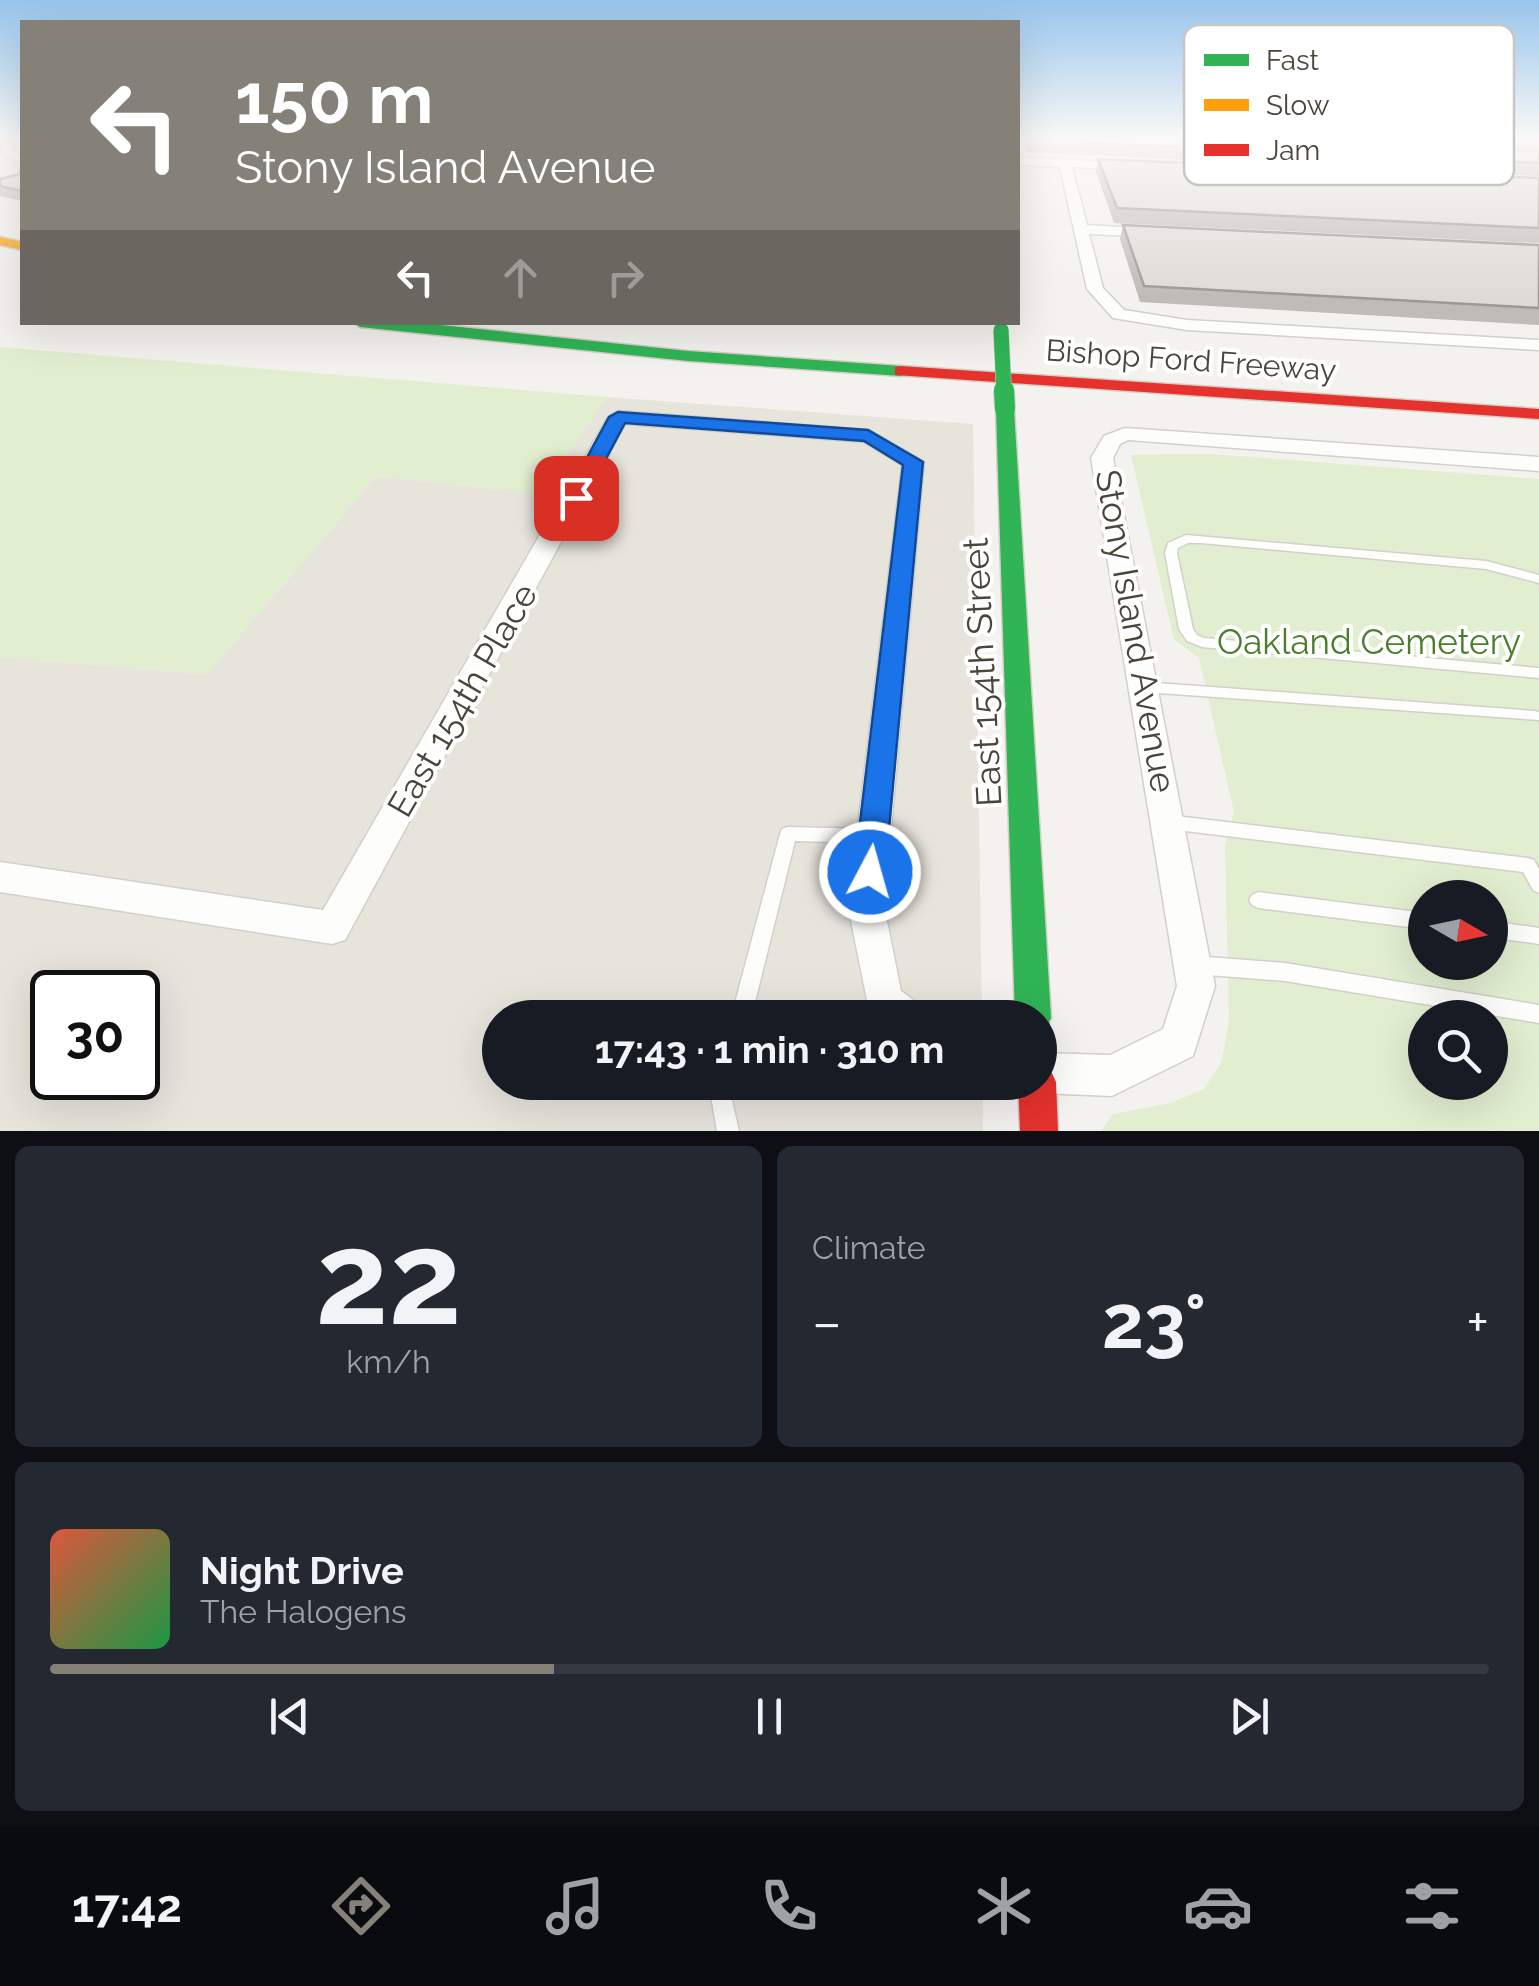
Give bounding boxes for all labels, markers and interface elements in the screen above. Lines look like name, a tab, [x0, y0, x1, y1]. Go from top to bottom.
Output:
legend	[1184, 25, 1514, 185]
text: Fast	[1266, 44, 1319, 77]
text: 150 m	[235, 57, 433, 139]
icon: left	[70, 60, 200, 190]
text: Slow	[1266, 89, 1330, 122]
text: Jam	[1266, 134, 1320, 167]
text: Stony Island Avenue	[235, 141, 655, 194]
icon: left	[388, 250, 443, 305]
icon: ahead	[493, 250, 548, 305]
icon: right	[598, 250, 653, 305]
street label: Bishop Ford Freeway	[1045, 332, 1337, 388]
pin	[534, 456, 619, 541]
street label: Stony Island Avenue	[1087, 466, 1185, 796]
icon: arrive	[549, 471, 604, 526]
street label: East 154th Street	[954, 536, 1010, 807]
street label: East 154th Place	[379, 576, 545, 824]
park label: Oakland Cemetery	[1217, 621, 1521, 662]
position arrow	[818, 820, 922, 924]
north arrow	[1408, 880, 1508, 980]
map controls	[1408, 880, 1508, 1100]
speed limit sign: 30	[30, 970, 160, 1100]
button: search	[1408, 1000, 1508, 1100]
text: 17:43 · 1 min · 310 m	[595, 1027, 944, 1072]
text: 22	[315, 1202, 462, 1354]
text: Climate	[812, 1229, 926, 1266]
text: 23°	[1102, 1277, 1206, 1366]
text: −	[812, 1290, 842, 1355]
text: +	[1466, 1290, 1489, 1355]
text: km/h	[346, 1343, 431, 1380]
text: Night Drive	[200, 1548, 404, 1593]
text: The Halogens	[200, 1593, 406, 1630]
icon: previous	[262, 1689, 317, 1744]
icon: pause	[742, 1689, 797, 1744]
icon: next	[1222, 1689, 1277, 1744]
icon: directions	[326, 1871, 396, 1941]
icon: music	[540, 1871, 610, 1941]
icon: phone	[754, 1871, 824, 1941]
icon: climate	[969, 1871, 1039, 1941]
icon: car	[1183, 1871, 1253, 1941]
icon: filters	[1397, 1871, 1467, 1941]
text: 17:42	[72, 1880, 182, 1933]

